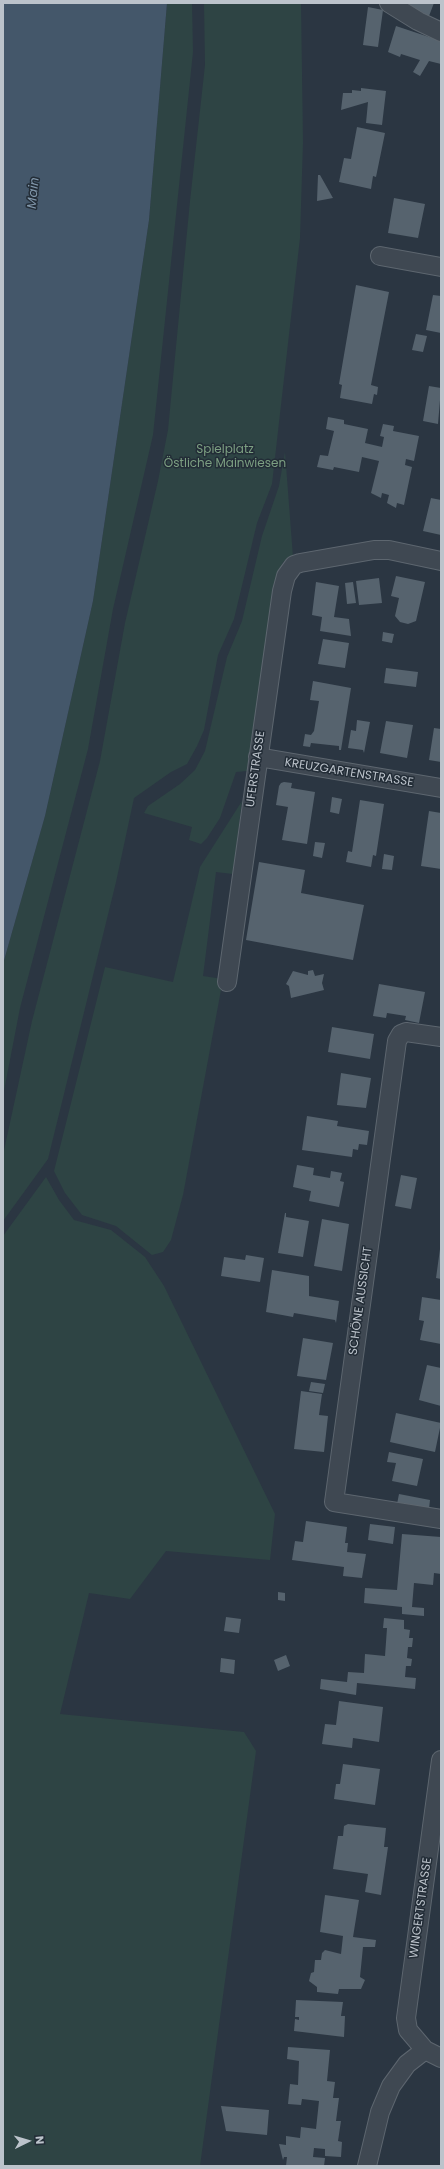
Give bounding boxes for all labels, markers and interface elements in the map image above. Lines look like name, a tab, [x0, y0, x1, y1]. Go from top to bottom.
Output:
water label: Main	[25, 177, 43, 209]
park label: Spielplatz Östliche Mainwiesen	[164, 443, 286, 471]
street label: UFERSTRASSE	[244, 730, 268, 808]
street label: KREUZGARTENSTRASSE	[284, 756, 414, 790]
street label: SCHÖNE AUSSICHT	[346, 1246, 376, 1356]
street label: WINGERTSTRASSE	[407, 1857, 435, 1959]
north arrow	[8, 2121, 48, 2161]
text: N	[32, 2135, 48, 2145]

